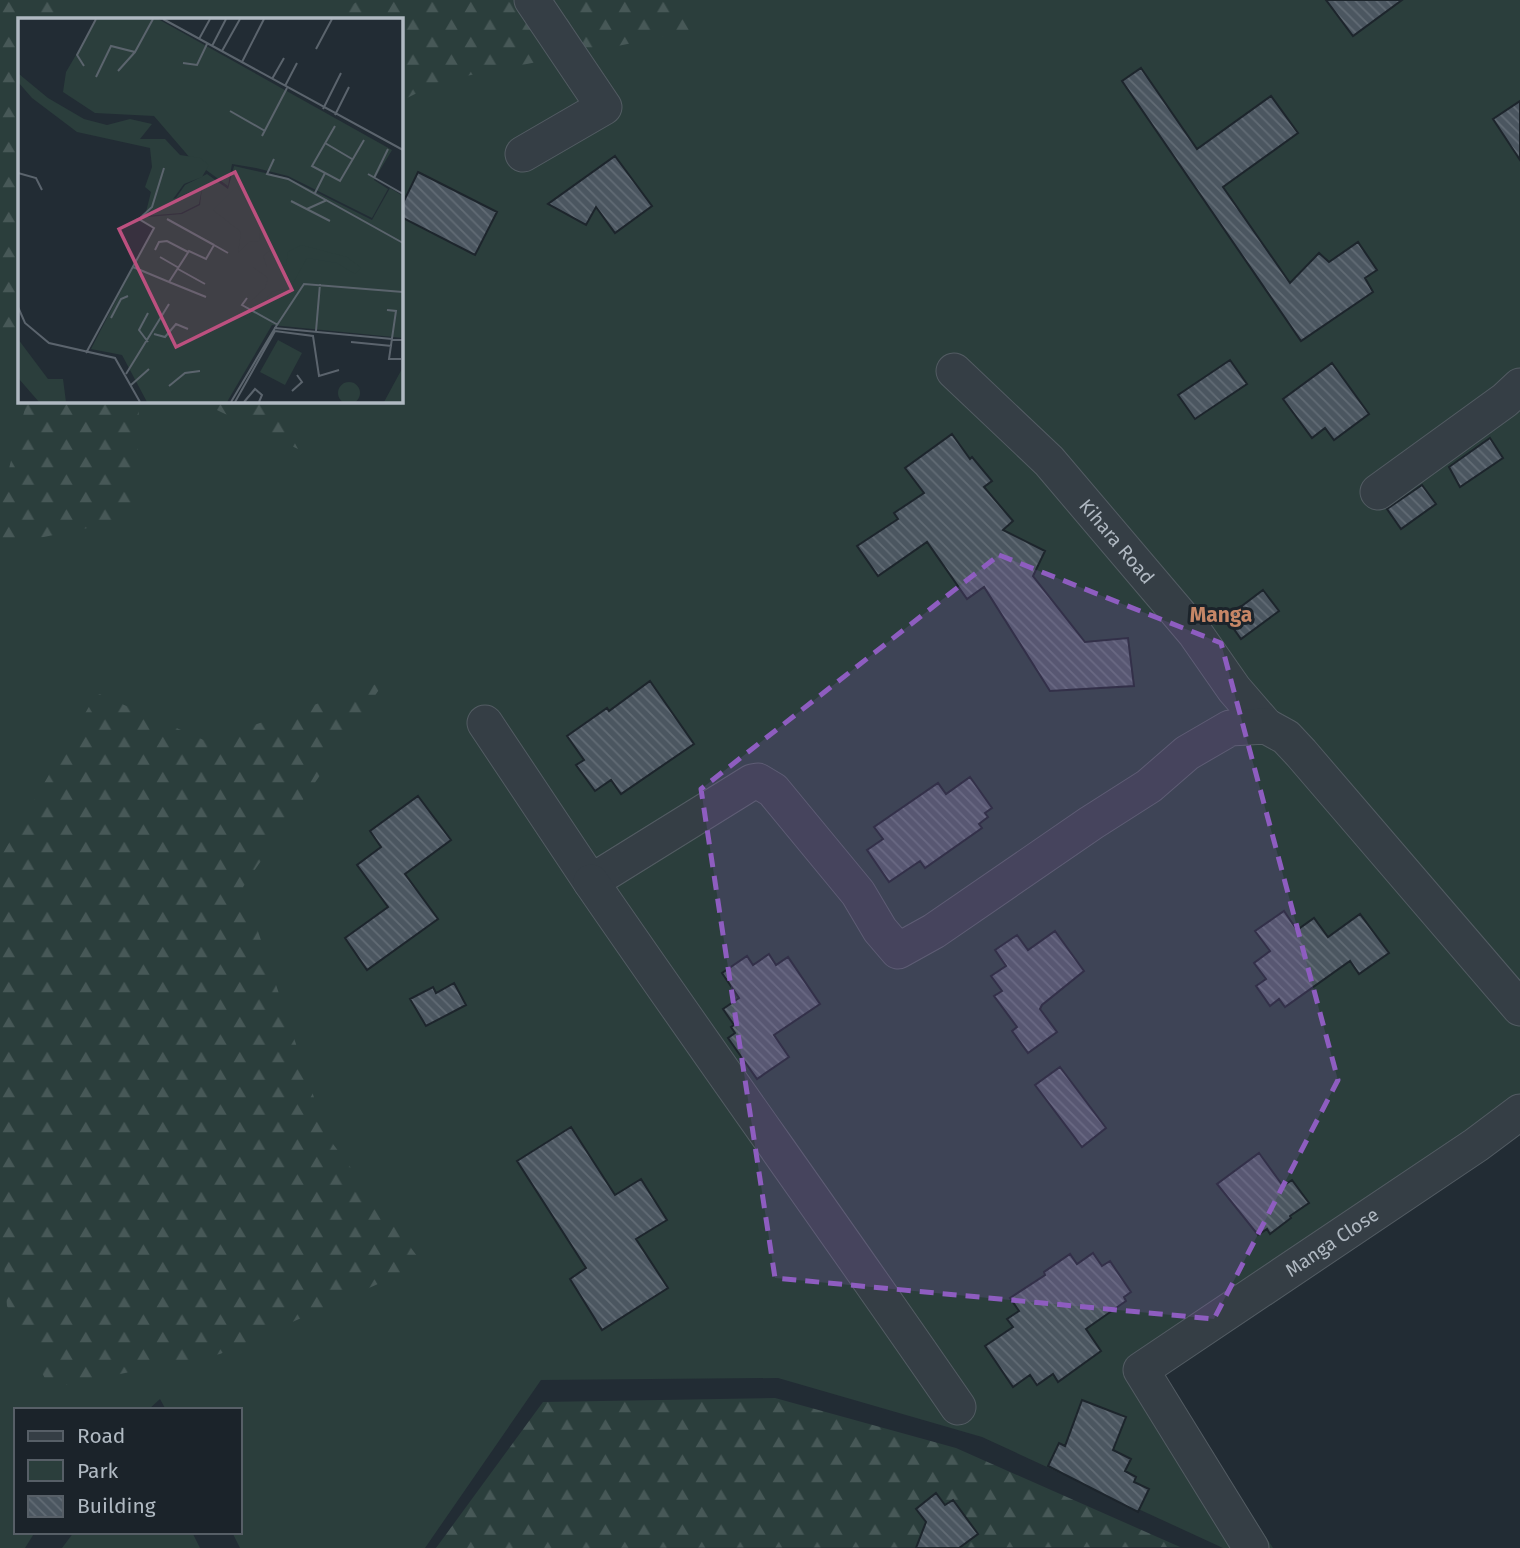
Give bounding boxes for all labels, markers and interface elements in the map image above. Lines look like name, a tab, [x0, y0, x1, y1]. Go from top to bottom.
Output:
inset map	[18, 18, 402, 402]
street label: Kihara Road	[1075, 494, 1159, 588]
district label: Manga	[1190, 602, 1252, 628]
street label: Manga Close	[1281, 1202, 1383, 1281]
legend	[14, 1408, 242, 1534]
text: Road	[77, 1423, 125, 1449]
text: Park	[77, 1458, 119, 1484]
text: Building	[77, 1493, 156, 1519]

